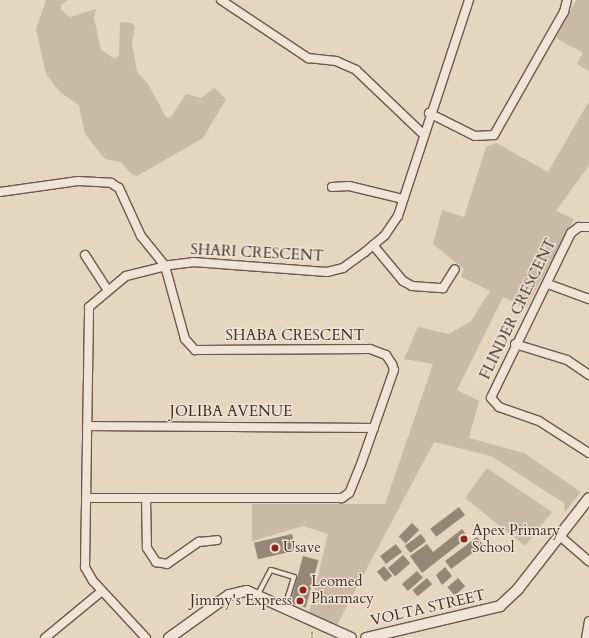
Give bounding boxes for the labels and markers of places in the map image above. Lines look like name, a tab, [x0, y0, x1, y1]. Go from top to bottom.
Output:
place label: Apex Primary School	[472, 521, 560, 556]
marker: Apex Primary School	[459, 534, 469, 544]
place label: Usave	[283, 539, 321, 557]
marker: Usave	[270, 543, 280, 553]
place label: Leomed Pharmacy	[311, 572, 374, 607]
marker: Leomed Pharmacy	[298, 585, 308, 595]
place label: Jimmy's Express	[190, 592, 292, 610]
marker: Jimmy's Express	[295, 596, 305, 606]

